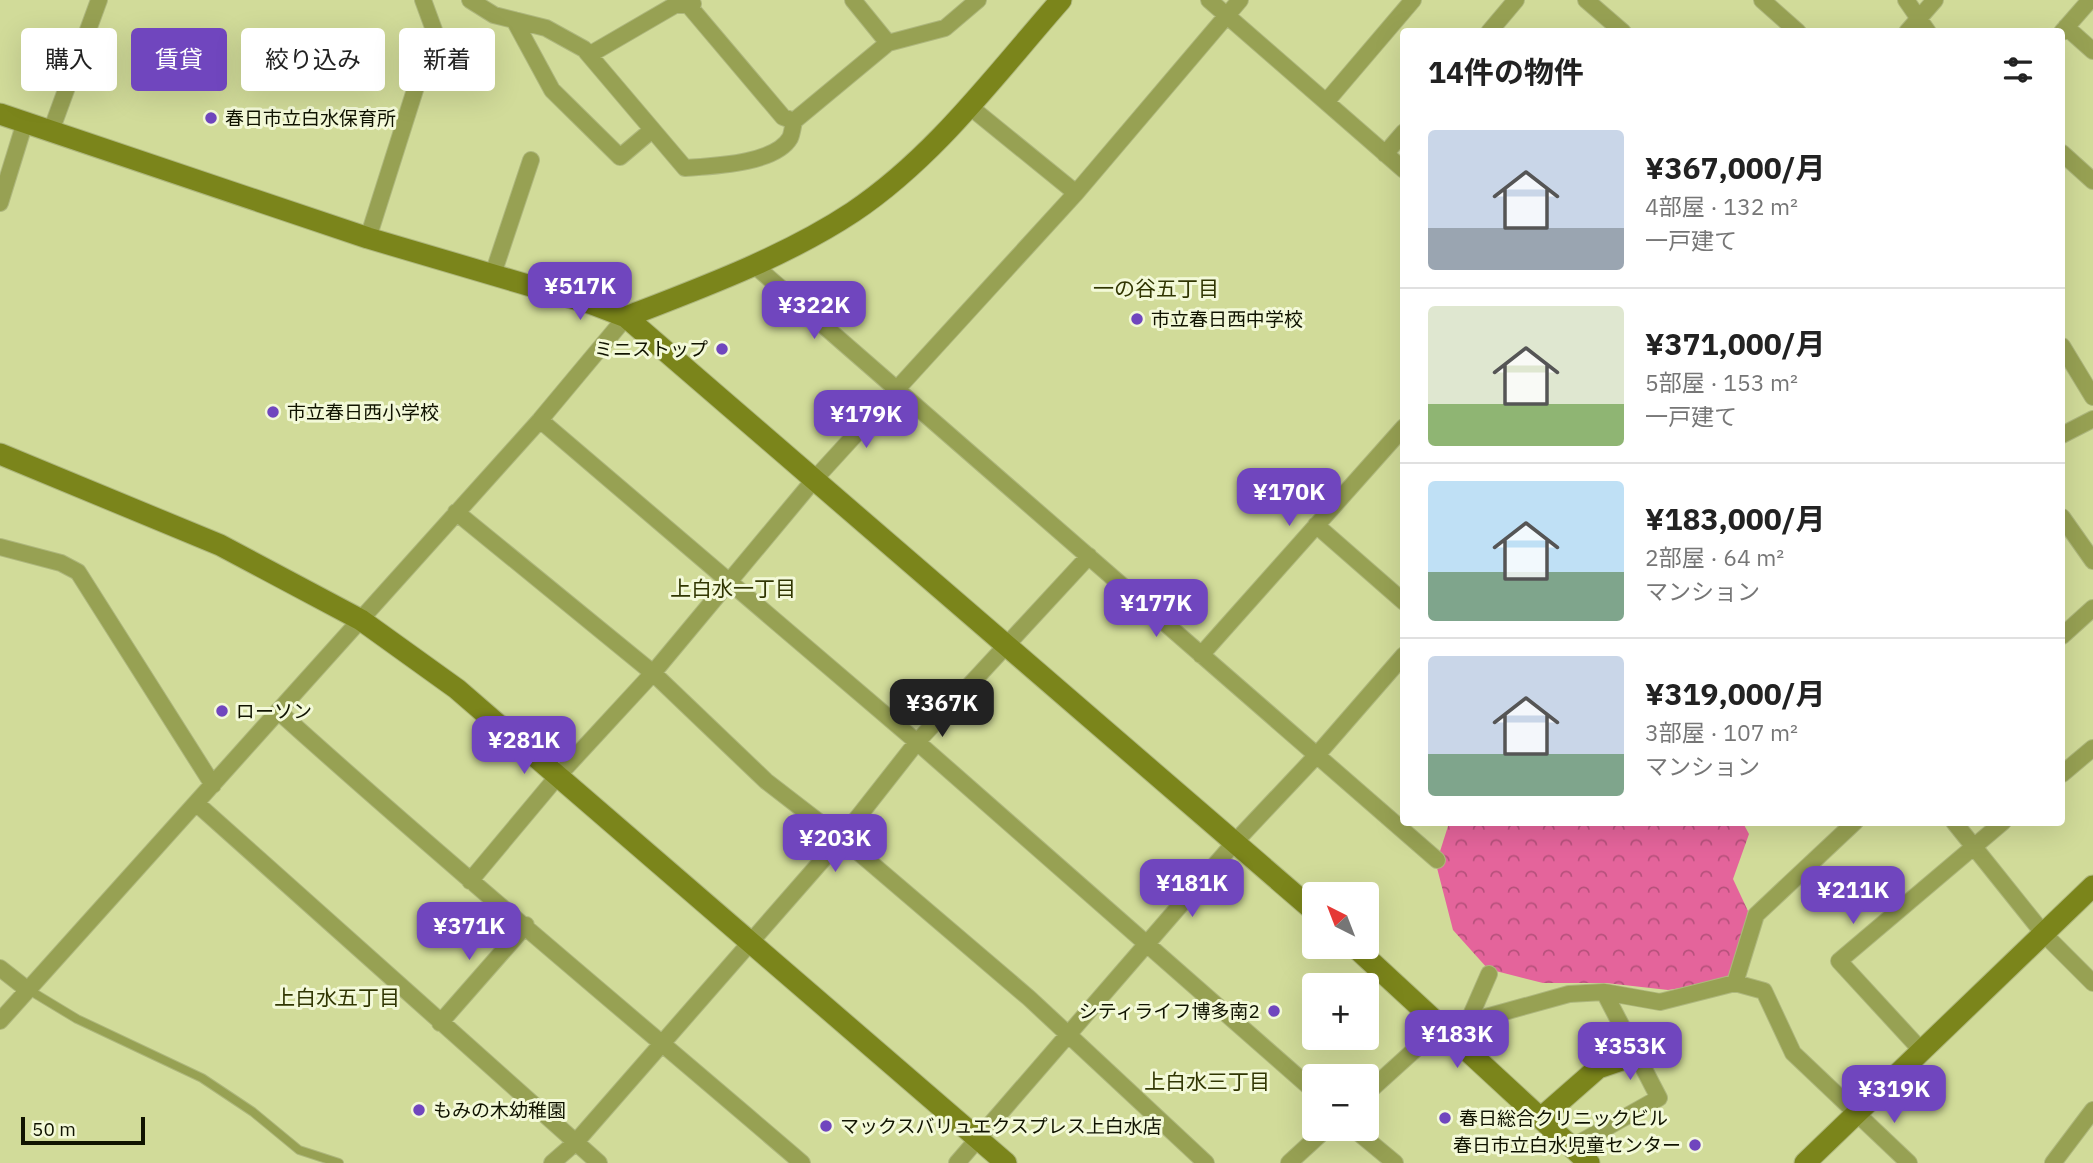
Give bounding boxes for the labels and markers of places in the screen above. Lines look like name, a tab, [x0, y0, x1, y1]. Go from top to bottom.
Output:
place label: 春日市立白水保育所	[225, 106, 396, 130]
marker: 春日市立白水保育所	[203, 110, 219, 126]
pin: ¥517K	[531, 262, 629, 322]
pin: ¥322K	[765, 282, 863, 341]
place label: 市立春日西中学校	[1151, 307, 1303, 331]
marker: 市立春日西中学校	[1129, 311, 1145, 327]
place label: ミニストップ	[594, 337, 708, 361]
marker: ミニストップ	[714, 341, 730, 357]
pin: ¥179K	[817, 391, 915, 450]
place label: 市立春日西小学校	[287, 400, 439, 424]
marker: 市立春日西小学校	[265, 404, 281, 420]
pin: ¥170K	[1240, 468, 1338, 528]
pin: ¥177K	[1107, 580, 1205, 639]
pin: ¥367K	[893, 680, 991, 739]
place label: ローソン	[236, 699, 312, 723]
marker: ローソン	[214, 703, 230, 719]
pin: ¥281K	[475, 716, 573, 776]
pin: ¥203K	[786, 814, 884, 874]
pin: ¥181K	[1143, 860, 1241, 919]
pin: ¥211K	[1804, 866, 1902, 926]
pin: ¥371K	[420, 902, 518, 962]
place label: シティライフ博多南2	[1079, 999, 1260, 1023]
marker: シティライフ博多南2	[1266, 1003, 1282, 1019]
pin: ¥183K	[1408, 1010, 1506, 1070]
pin: ¥353K	[1581, 1023, 1679, 1082]
pin: ¥319K	[1845, 1066, 1943, 1125]
place label: もみの木幼稚園	[433, 1098, 566, 1122]
marker: もみの木幼稚園	[411, 1102, 427, 1118]
place label: 春日総合クリニックビル	[1459, 1106, 1668, 1130]
marker: 春日総合クリニックビル	[1437, 1110, 1453, 1126]
place label: マックスバリュエクスプレス上白水店	[840, 1114, 1162, 1138]
marker: マックスバリュエクスプレス上白水店	[818, 1118, 834, 1134]
place label: 春日市立白水児童センター	[1453, 1133, 1681, 1157]
marker: 春日市立白水児童センター	[1687, 1137, 1703, 1153]

